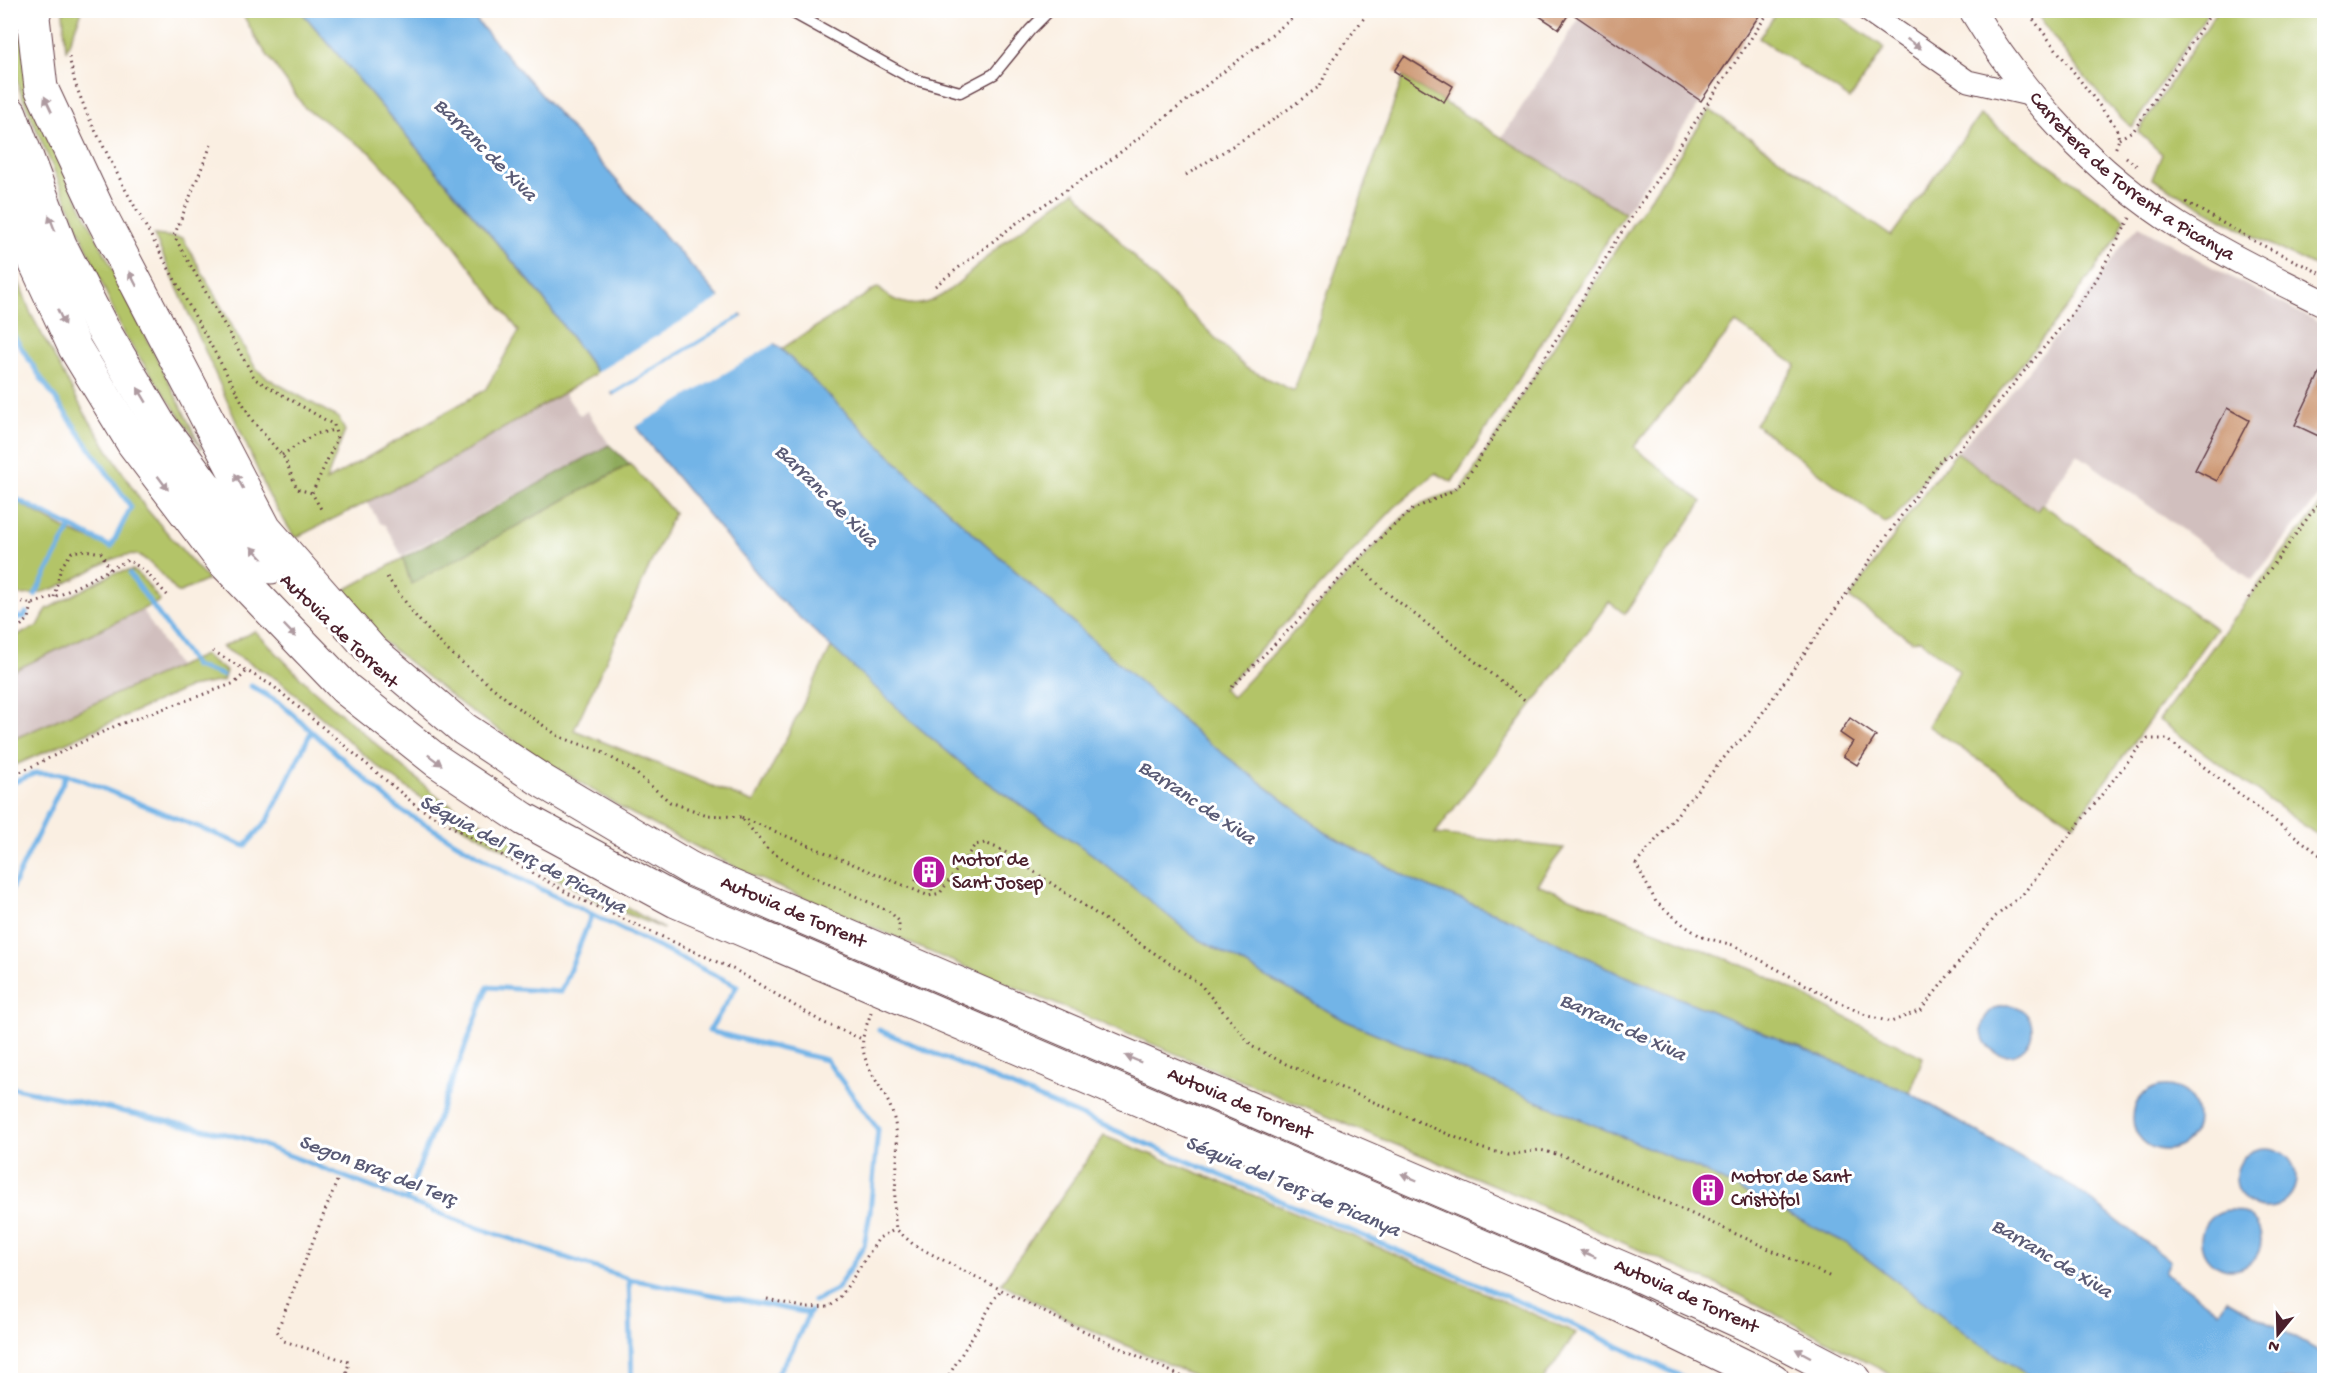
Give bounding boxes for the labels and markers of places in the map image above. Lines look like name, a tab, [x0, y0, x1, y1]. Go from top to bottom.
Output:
place label: Motor de Sant Josep	[952, 850, 1043, 896]
building icon: Motor de Sant Josep	[911, 854, 947, 890]
place label: Motor de Sant Cristòfol	[1731, 1167, 1852, 1213]
building icon: Motor de Sant Cristòfol	[1690, 1172, 1726, 1208]

